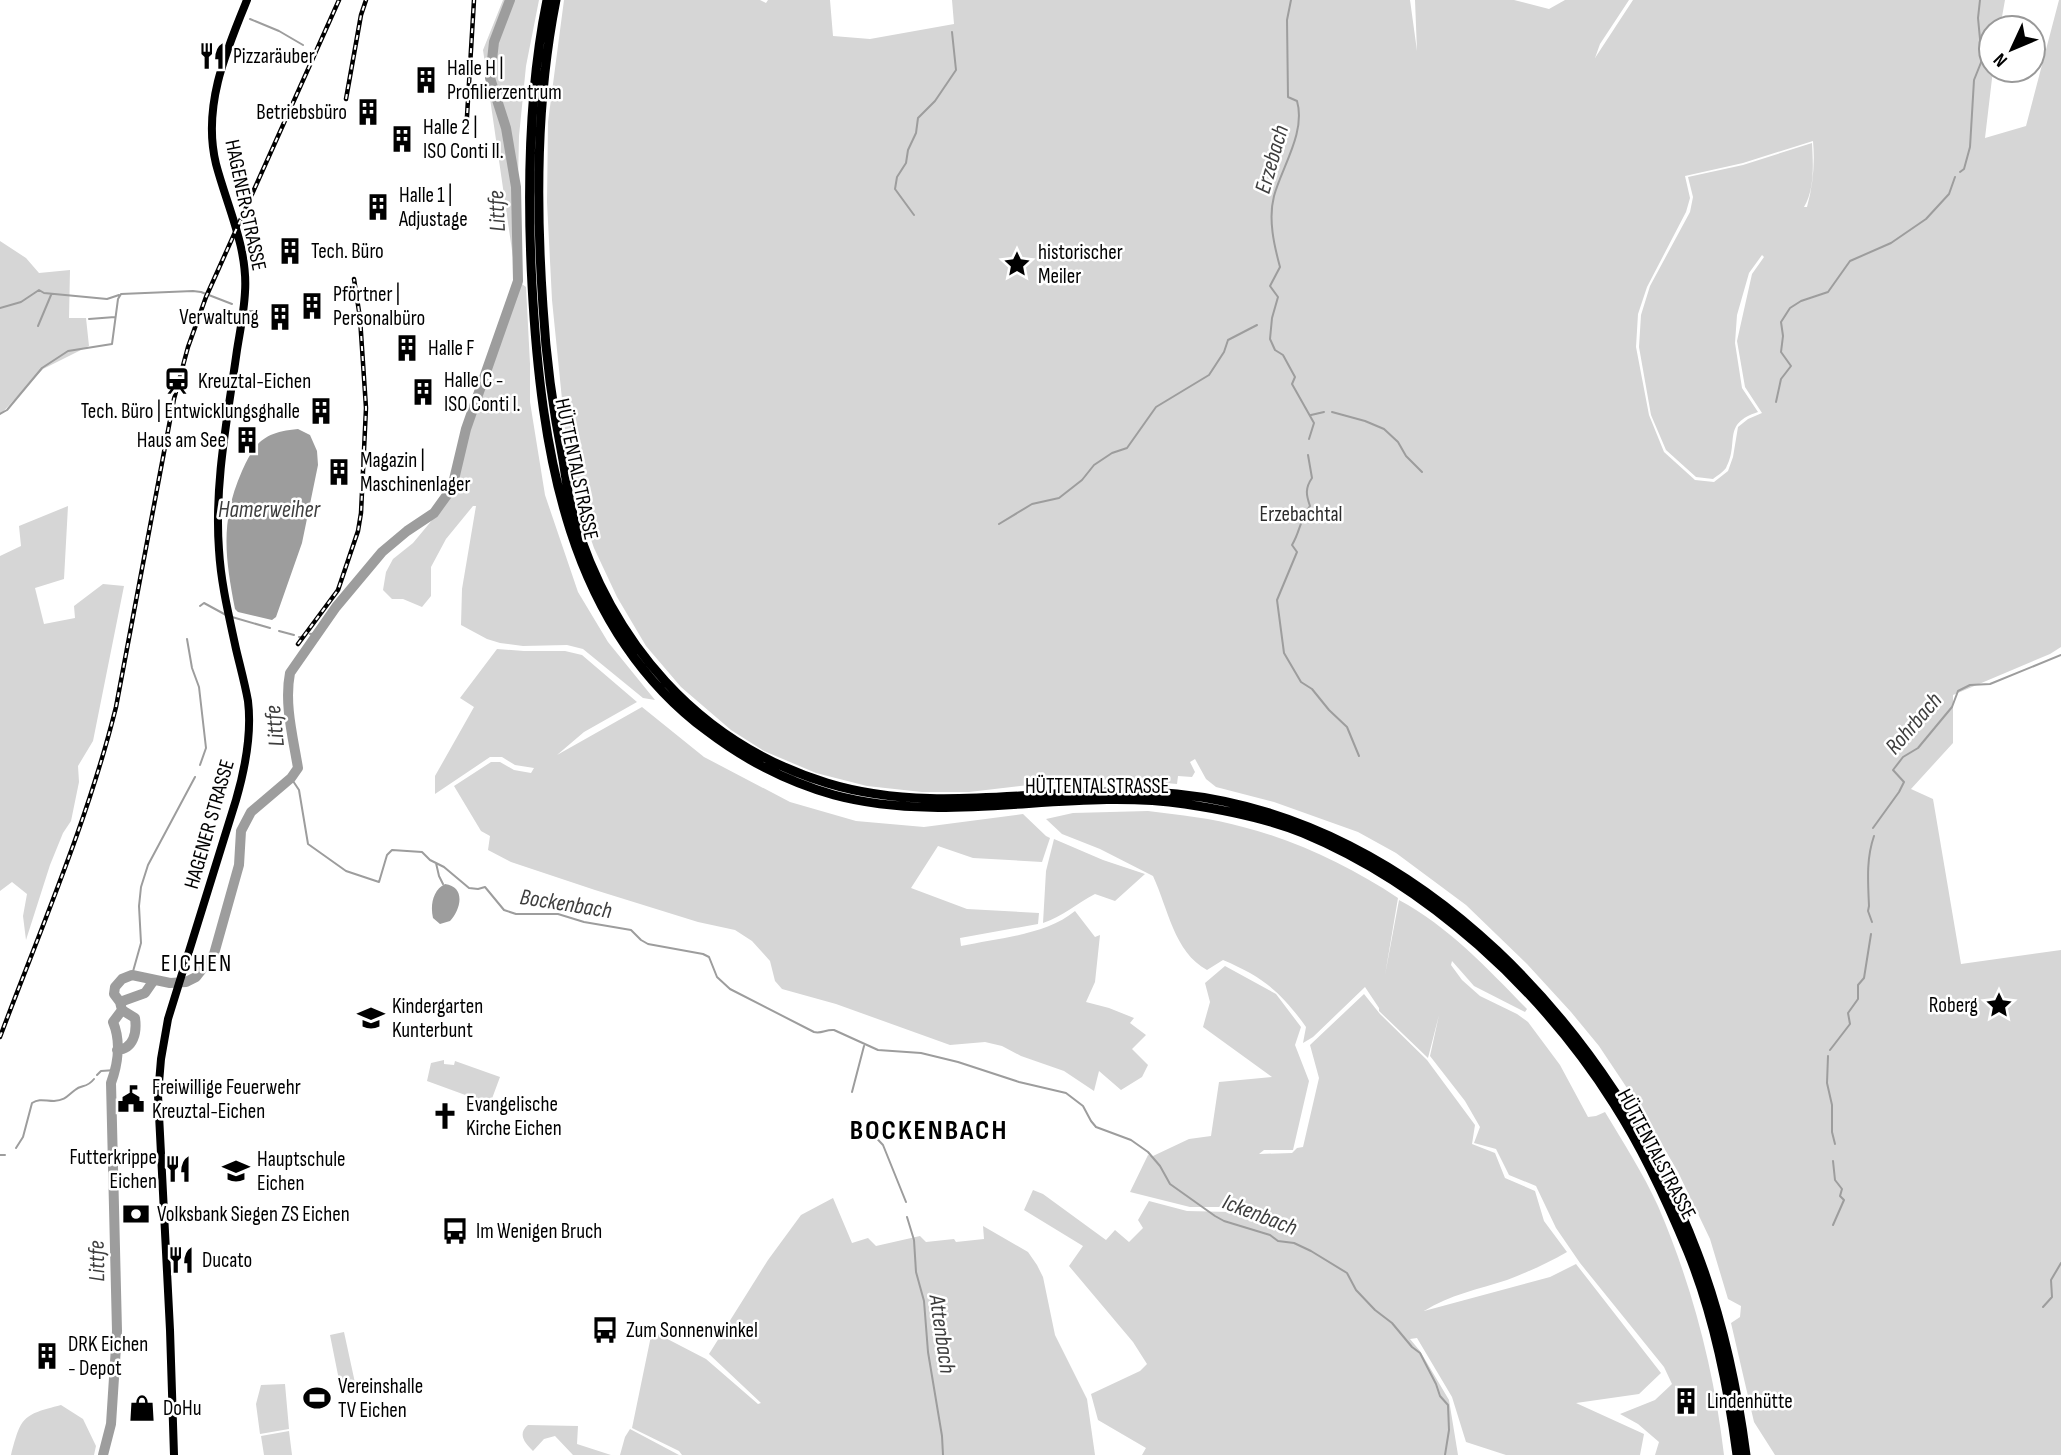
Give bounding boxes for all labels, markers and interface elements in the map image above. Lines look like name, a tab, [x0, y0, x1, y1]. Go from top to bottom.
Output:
north arrow	[1977, 14, 2047, 84]
restaurant icon: Pizzaräuber	[197, 41, 227, 71]
place label: Pizzaräuber	[233, 44, 315, 69]
text: N	[1989, 48, 2013, 71]
place label: Halle H | Profilierzentrum	[447, 56, 562, 105]
building icon: Halle H | Profilierzentrum	[411, 65, 441, 95]
building icon: Betriebsbüro	[353, 97, 383, 127]
place label: Betriebsbüro	[256, 100, 347, 125]
place label: Halle 2 | ISO Conti II.	[423, 115, 504, 164]
water label: Erzebach	[1249, 122, 1295, 197]
building icon: Halle 2 | ISO Conti II.	[387, 124, 417, 154]
street label: HAGENER STRASSE	[219, 137, 272, 273]
place label: Halle 1 | Adjustage	[398, 183, 468, 232]
water label: Littfe	[482, 190, 512, 232]
building icon: Halle 1 | Adjustage	[363, 192, 393, 222]
building icon: Tech. Büro	[275, 236, 305, 266]
place label: Tech. Büro	[311, 239, 384, 264]
place label: historischer Meiler	[1038, 240, 1123, 289]
place icon: historischer Meiler	[1002, 249, 1032, 279]
place label: Pförtner | Personalbüro	[333, 282, 425, 331]
building icon: Pförtner | Personalbüro	[297, 291, 327, 321]
building icon: Verwaltung	[265, 302, 295, 332]
place label: Verwaltung	[179, 305, 259, 330]
building icon: Halle F	[392, 333, 422, 363]
place label: Halle F	[428, 336, 475, 361]
station icon: Kreuztal-Eichen	[162, 366, 192, 396]
place label: Halle C - ISO Conti I.	[444, 368, 521, 417]
place label: Kreuztal-Eichen	[198, 369, 311, 394]
building icon: Halle C - ISO Conti I.	[408, 377, 438, 407]
building icon: Tech. Büro | Entwicklungsghalle	[306, 396, 336, 426]
street label: HÜTTENTALSTRASSE	[549, 396, 604, 542]
place label: Tech. Büro | Entwicklungsghalle	[81, 399, 300, 424]
building icon: Haus am See	[232, 425, 262, 455]
place label: Haus am See	[137, 428, 226, 453]
place label: Magazin | Maschinenlager	[360, 448, 471, 497]
building icon: Magazin | Maschinenlager	[324, 457, 354, 487]
water label: Hamerweiher	[218, 496, 321, 524]
park label: Erzebachtal	[1260, 502, 1343, 527]
water label: Rohrbach	[1879, 687, 1948, 760]
water label: Littfe	[259, 704, 291, 748]
street label: HAGENER STRASSE	[179, 757, 240, 892]
street label: HÜTTENTALSTRASSE	[1025, 774, 1169, 799]
water label: Bockenbach	[518, 883, 614, 925]
district label: EICHEN	[161, 949, 233, 978]
place icon: Roberg	[1984, 990, 2014, 1020]
place label: Roberg	[1929, 993, 1978, 1018]
place label: Kindergarten Kunterbunt	[392, 994, 483, 1043]
school or university icon: Kindergarten Kunterbunt	[356, 1003, 386, 1033]
place label: Freiwillige Feuerwehr Kreuztal-Eichen	[152, 1075, 301, 1124]
public building icon: Freiwillige Feuerwehr Kreuztal-Eichen	[116, 1084, 146, 1114]
street label: HÜTTENTALSTRASSE	[1612, 1085, 1701, 1224]
place label: Evangelische Kirche Eichen	[466, 1092, 562, 1141]
church icon: Evangelische Kirche Eichen	[430, 1101, 460, 1131]
district label: BOCKENBACH	[850, 1114, 1008, 1147]
place label: Futterkrippe Eichen	[69, 1145, 157, 1194]
place label: Hauptschule Eichen	[257, 1147, 346, 1196]
restaurant icon: Futterkrippe Eichen	[163, 1154, 193, 1184]
school or university icon: Hauptschule Eichen	[221, 1156, 251, 1186]
water label: Ickenbach	[1218, 1188, 1301, 1242]
bank icon: Volksbank Siegen ZS Eichen	[121, 1199, 151, 1229]
place label: Volksbank Siegen ZS Eichen	[157, 1202, 350, 1227]
bus stop icon: Im Wenigen Bruch	[440, 1216, 470, 1246]
place label: Im Wenigen Bruch	[476, 1219, 602, 1244]
water label: Littfe	[83, 1240, 111, 1282]
restaurant icon: Ducato	[166, 1245, 196, 1275]
place label: Ducato	[202, 1248, 252, 1273]
water label: Attenbach	[923, 1292, 961, 1376]
bus stop icon: Zum Sonnenwinkel	[590, 1315, 620, 1345]
place label: Zum Sonnenwinkel	[626, 1318, 758, 1343]
place label: DRK Eichen - Depot	[68, 1332, 148, 1381]
building icon: DRK Eichen - Depot	[32, 1341, 62, 1371]
place label: Vereinshalle TV Eichen	[338, 1374, 423, 1423]
sports icon: Vereinshalle TV Eichen	[302, 1383, 332, 1413]
building icon: Lindenhütte	[1671, 1386, 1701, 1416]
place label: Lindenhütte	[1707, 1389, 1793, 1414]
shop icon: DoHu	[127, 1393, 157, 1423]
place label: DoHu	[163, 1396, 202, 1421]

